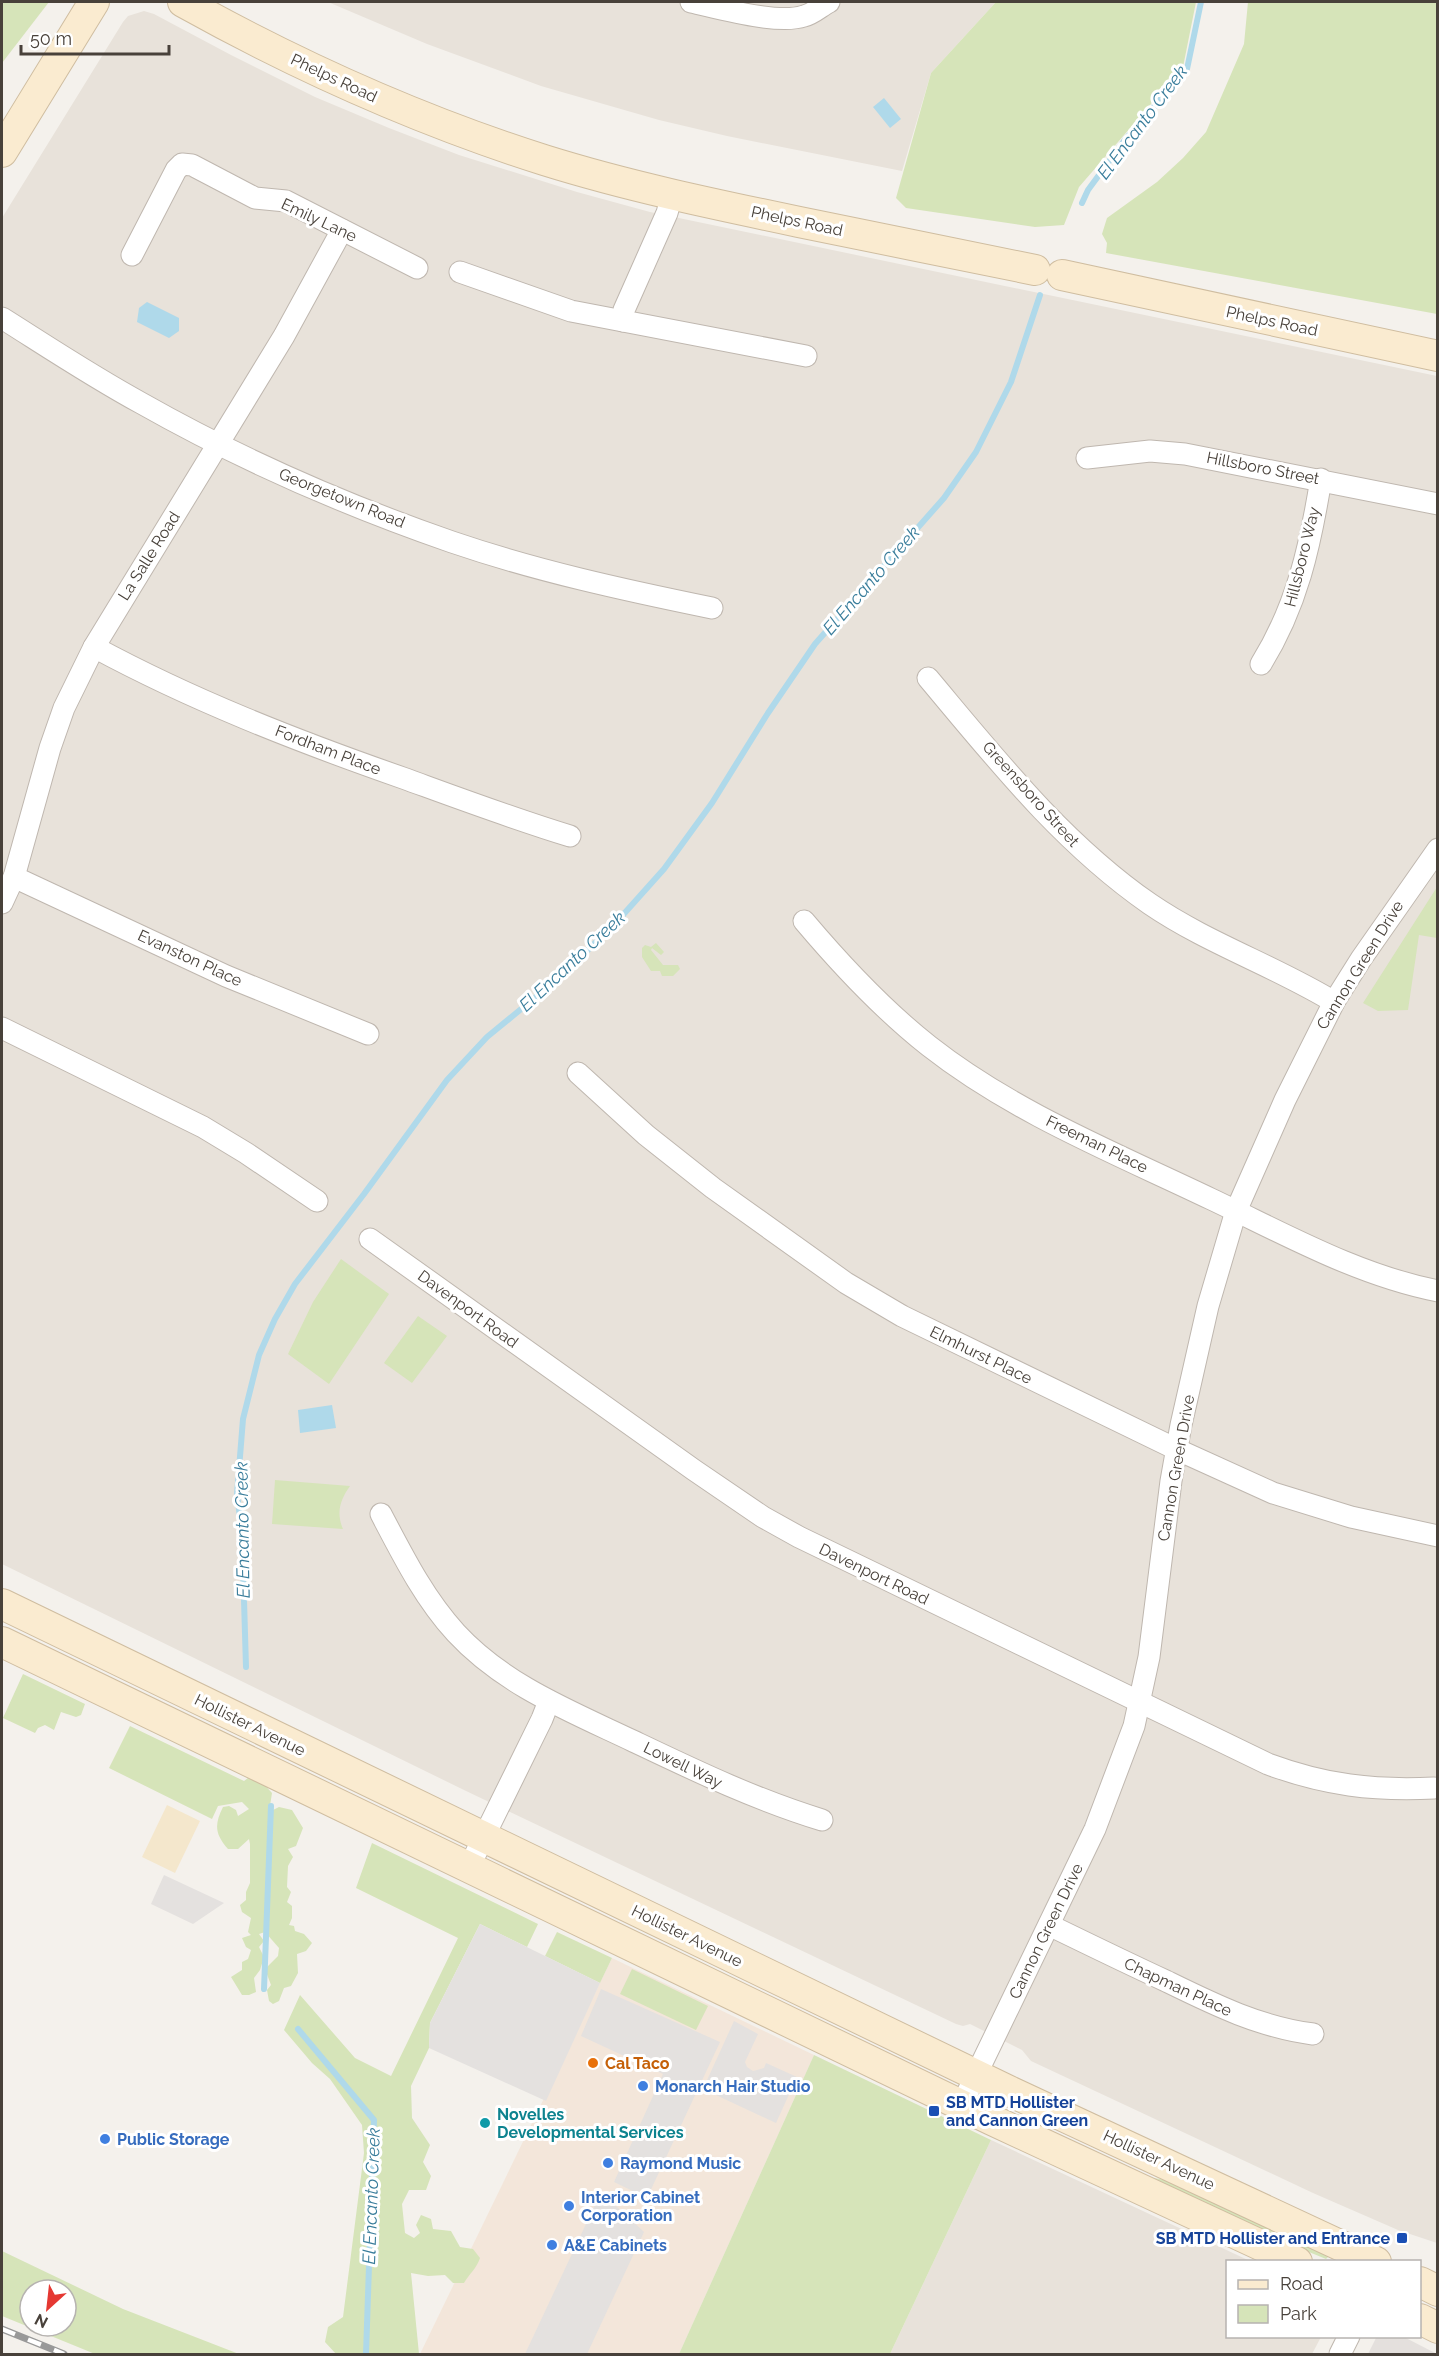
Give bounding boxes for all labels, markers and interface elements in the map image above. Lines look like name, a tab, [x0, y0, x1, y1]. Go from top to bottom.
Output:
scale bar	[21, 18, 170, 56]
text: 50 m	[30, 28, 72, 49]
street label: Phelps Road	[288, 50, 380, 106]
water label: El Encanto Creek	[1092, 61, 1192, 183]
street label: Emily Lane	[278, 194, 360, 246]
street label: Phelps Road	[749, 202, 845, 240]
street label: Phelps Road	[1224, 302, 1320, 340]
street label: Hillsboro Street	[1205, 448, 1322, 488]
street label: Georgetown Road	[276, 464, 408, 532]
street label: Hillsboro Way	[1280, 505, 1324, 609]
street label: La Salle Road	[114, 508, 184, 604]
water label: El Encanto Creek	[818, 521, 924, 639]
street label: Fordham Place	[272, 721, 384, 779]
street label: Greensboro Street	[979, 737, 1084, 851]
street label: Cannon Green Drive	[1313, 897, 1407, 1033]
water label: El Encanto Creek	[515, 906, 629, 1015]
street label: Evanston Place	[135, 926, 245, 990]
street label: Freeman Place	[1043, 1111, 1151, 1177]
street label: Davenport Road	[414, 1266, 522, 1352]
street label: Elmhurst Place	[927, 1322, 1035, 1388]
street label: Cannon Green Drive	[1154, 1393, 1198, 1543]
water label: El Encanto Creek	[230, 1461, 254, 1599]
street label: Davenport Road	[816, 1539, 932, 1609]
street label: Hollister Avenue	[192, 1690, 308, 1760]
street label: Lowell Way	[641, 1738, 726, 1792]
street label: Cannon Green Drive	[1005, 1860, 1087, 2002]
street label: Hollister Avenue	[629, 1901, 745, 1971]
street label: Chapman Place	[1121, 1954, 1235, 2020]
place label: Cal Taco	[605, 2054, 670, 2073]
marker: Cal Taco	[586, 2056, 600, 2070]
place label: Monarch Hair Studio	[655, 2077, 811, 2096]
marker: Monarch Hair Studio	[636, 2079, 650, 2093]
place label: SB MTD Hollister and Cannon Green	[946, 2093, 1088, 2130]
marker: SB MTD Hollister and Cannon Green	[927, 2104, 941, 2118]
place label: Novelles Developmental Services	[497, 2105, 684, 2142]
marker: Novelles Developmental Services	[478, 2116, 492, 2130]
street label: Hollister Avenue	[1100, 2126, 1218, 2194]
water label: El Encanto Creek	[358, 2127, 384, 2265]
place label: Public Storage	[117, 2130, 230, 2149]
marker: Public Storage	[98, 2132, 112, 2146]
place label: Raymond Music	[620, 2154, 741, 2173]
marker: Raymond Music	[601, 2156, 615, 2170]
place label: Interior Cabinet Corporation	[581, 2188, 700, 2225]
marker: Interior Cabinet Corporation	[562, 2199, 576, 2213]
place label: SB MTD Hollister and Entrance	[1156, 2229, 1390, 2248]
marker: SB MTD Hollister and Entrance	[1395, 2231, 1409, 2245]
place label: A&E Cabinets	[564, 2236, 667, 2255]
marker: A&E Cabinets	[545, 2238, 559, 2252]
legend	[1226, 2260, 1421, 2338]
text: Road	[1280, 2273, 1323, 2294]
north arrow	[18, 2278, 78, 2338]
text: Park	[1280, 2303, 1317, 2324]
text: N	[32, 2310, 51, 2332]

